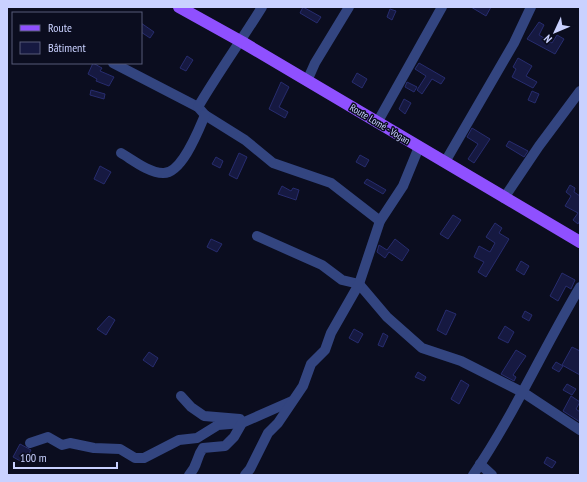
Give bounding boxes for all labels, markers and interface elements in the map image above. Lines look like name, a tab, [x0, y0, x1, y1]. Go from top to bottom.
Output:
legend	[12, 12, 142, 64]
north arrow	[535, 12, 575, 52]
text: Route	[48, 20, 72, 35]
text: N	[541, 32, 555, 46]
text: Bâtiment	[48, 40, 86, 55]
street label: Route Lomé - Vogan	[348, 101, 412, 147]
scale bar	[14, 444, 117, 470]
text: 100 m	[20, 450, 47, 465]

